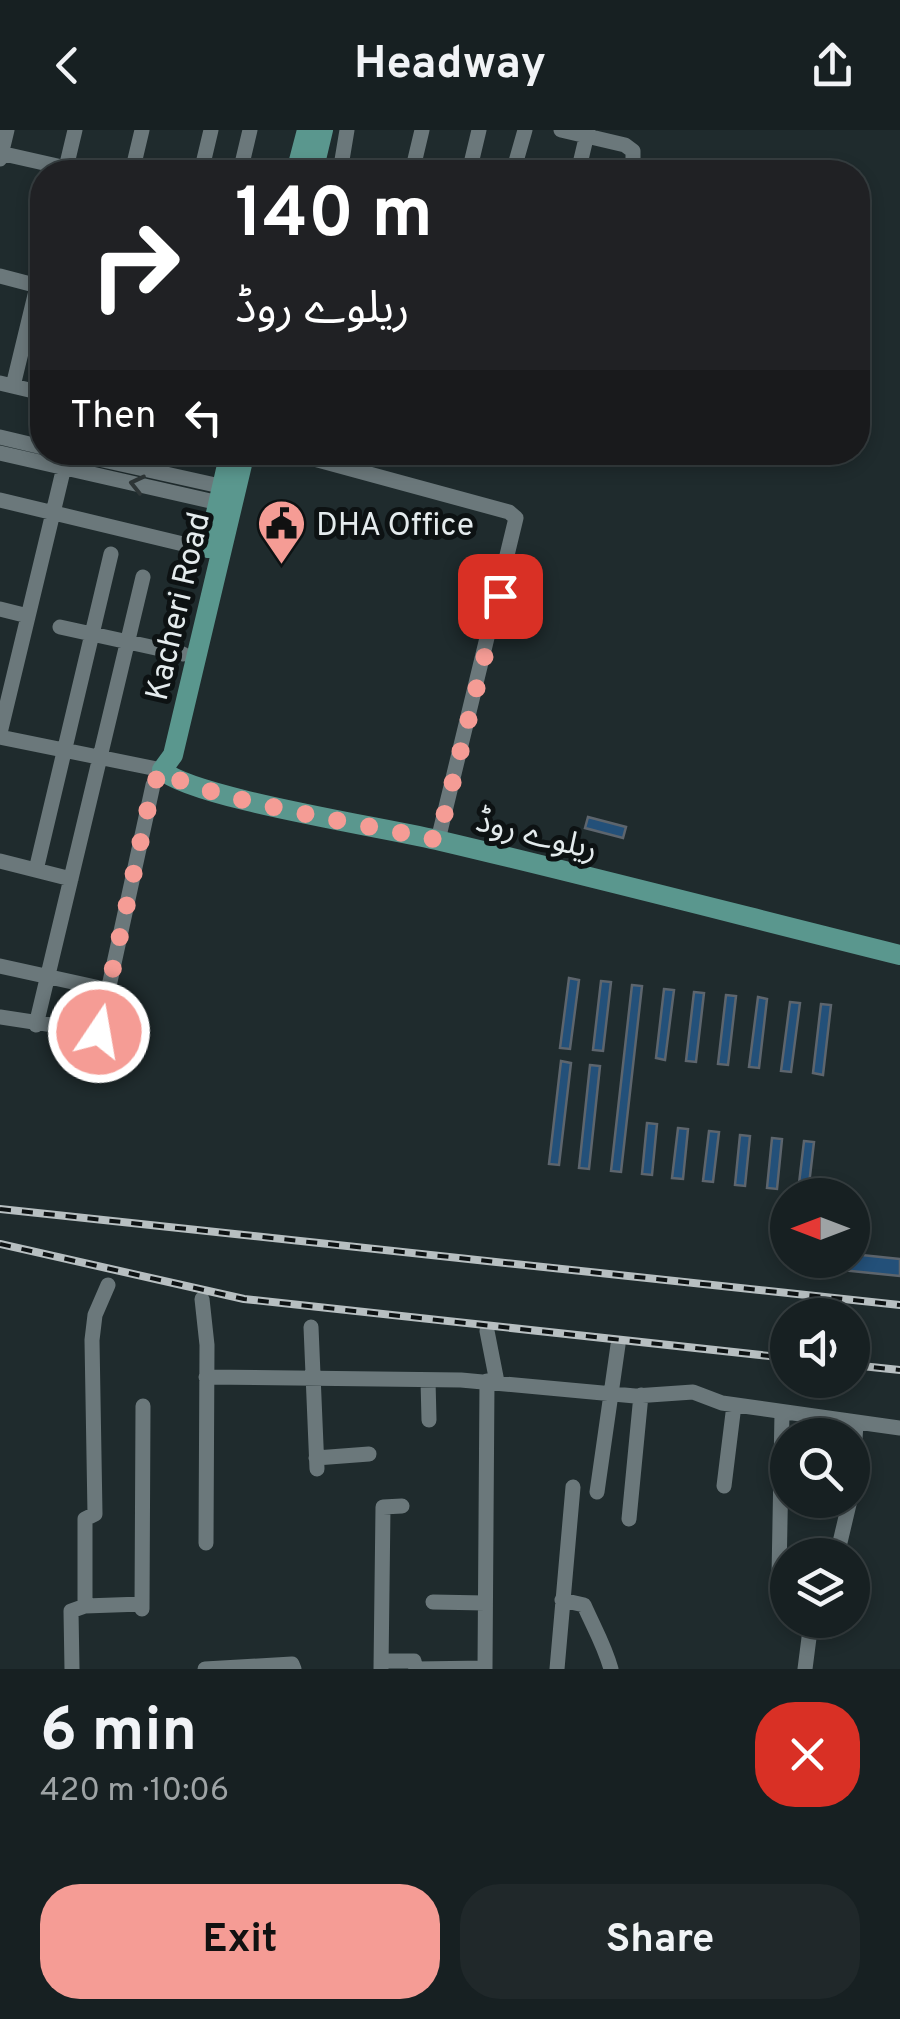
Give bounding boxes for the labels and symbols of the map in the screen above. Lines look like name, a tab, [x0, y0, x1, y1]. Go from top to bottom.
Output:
one-way arrow	[129, 475, 146, 496]
public building icon: DHA Office	[255, 498, 307, 566]
place label: DHA Office	[316, 507, 474, 547]
street label: Kacheri Road	[139, 509, 221, 705]
pin	[458, 554, 543, 639]
street label: ریلوے روڈ	[471, 803, 601, 871]
position arrow	[47, 980, 151, 1084]
north arrow	[770, 1178, 870, 1278]

